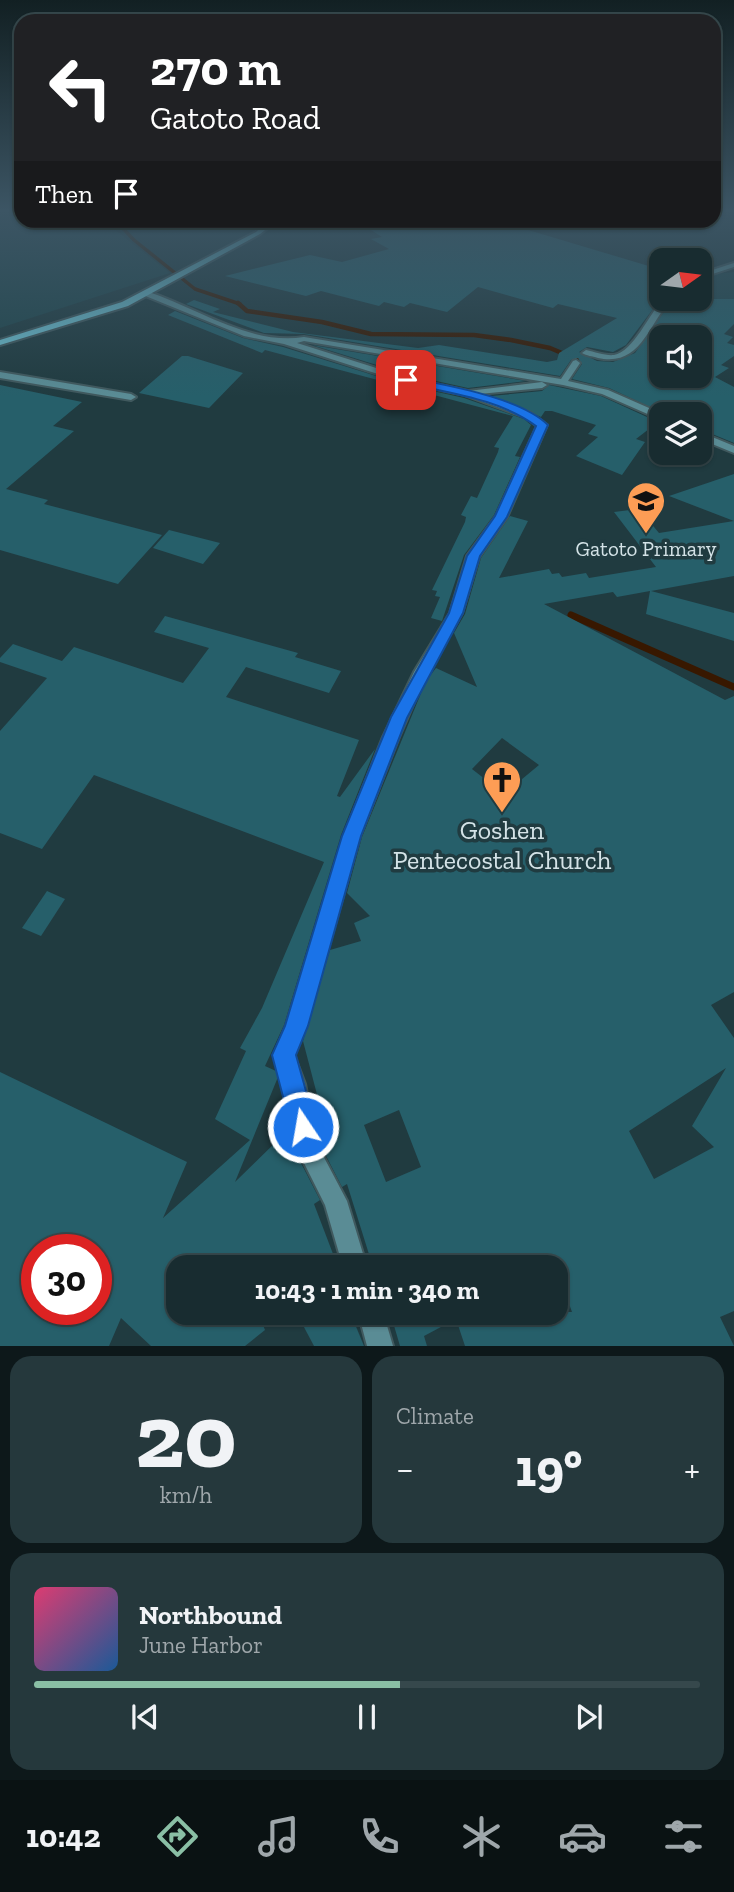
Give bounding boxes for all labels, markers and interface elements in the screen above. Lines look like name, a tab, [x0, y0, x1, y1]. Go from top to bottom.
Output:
text: 270 m	[150, 39, 281, 98]
icon: left	[35, 42, 126, 133]
text: Gatoto Road	[150, 99, 320, 137]
icon: arrive	[107, 175, 145, 213]
text: Then	[35, 178, 93, 210]
north arrow	[649, 248, 712, 312]
map controls	[649, 248, 712, 465]
button: sound	[649, 325, 712, 388]
pin	[376, 350, 436, 410]
icon: arrive	[387, 361, 425, 399]
button: layers	[649, 402, 712, 465]
school or university icon: Gatoto Primary	[625, 480, 667, 535]
place label: Gatoto Primary	[575, 536, 717, 561]
church icon: Goshen Pentecostal Church	[481, 759, 523, 814]
place label: Goshen Pentecostal Church	[393, 814, 612, 876]
position arrow	[266, 1090, 340, 1164]
speed limit sign: 30	[21, 1234, 112, 1325]
text: 10:43 · 1 min · 340 m	[255, 1274, 479, 1306]
text: 20	[135, 1381, 237, 1490]
text: Climate	[396, 1402, 474, 1430]
text: 19°	[515, 1437, 582, 1499]
text: −	[396, 1446, 414, 1492]
text: +	[684, 1446, 700, 1492]
text: km/h	[160, 1481, 212, 1509]
text: Northbound	[139, 1599, 282, 1631]
text: June Harbor	[139, 1631, 263, 1659]
icon: previous	[126, 1698, 164, 1736]
icon: pause	[348, 1698, 386, 1736]
icon: next	[570, 1698, 608, 1736]
icon: directions	[153, 1812, 202, 1861]
icon: music	[254, 1812, 303, 1861]
icon: phone	[355, 1812, 404, 1861]
icon: climate	[457, 1812, 506, 1861]
icon: car	[558, 1812, 607, 1861]
icon: filters	[659, 1812, 708, 1861]
text: 10:42	[26, 1817, 101, 1855]

